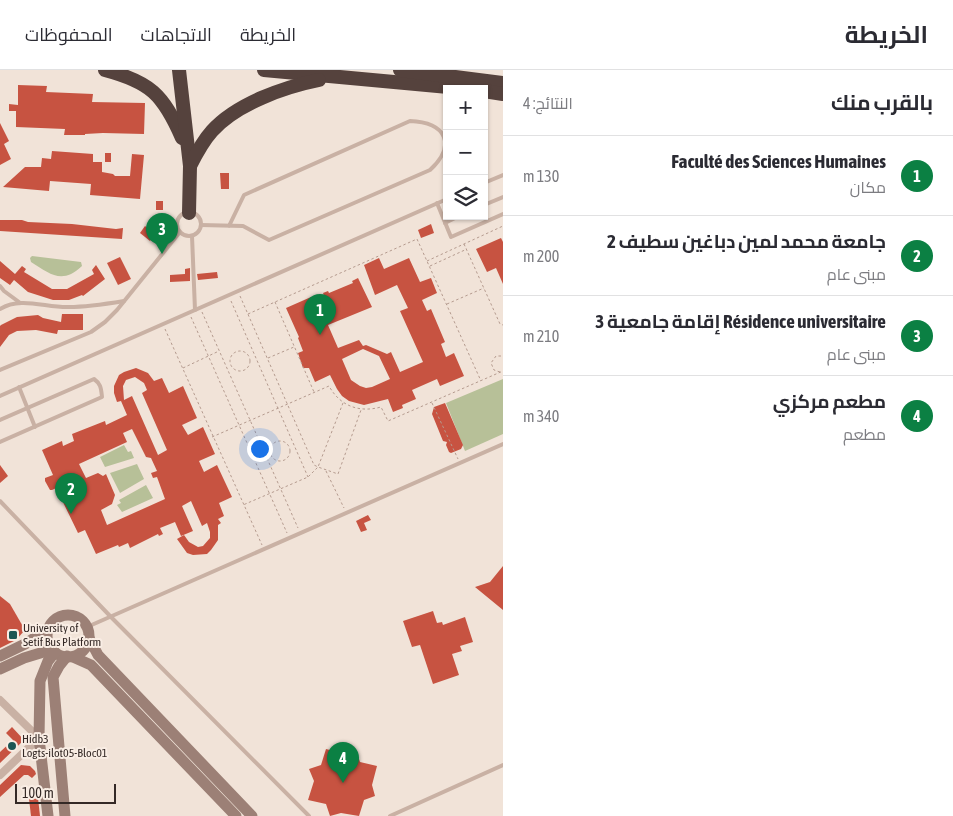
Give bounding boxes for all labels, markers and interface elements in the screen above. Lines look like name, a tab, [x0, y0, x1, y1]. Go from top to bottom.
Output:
text: الخريطة	[845, 21, 928, 48]
text: المحفوظات	[25, 24, 113, 45]
text: الاتجاهات	[141, 24, 212, 45]
text: الخريطة	[240, 24, 296, 45]
map controls	[443, 85, 488, 220]
button: +	[443, 85, 488, 130]
text: بالقرب منك	[831, 90, 933, 114]
text: النتائج: 4	[523, 94, 573, 112]
button: −	[443, 130, 488, 175]
text: Faculté des Sciences Humaines	[671, 150, 886, 172]
text: 130 m	[523, 167, 559, 185]
text: 1	[913, 167, 921, 185]
button: layers	[443, 175, 488, 220]
text: مكان	[850, 178, 886, 196]
pin: 3	[146, 213, 178, 254]
text: جامعة محمد لمين دباغين سطيف 2	[607, 230, 886, 252]
text: 200 m	[523, 247, 559, 265]
text: 2	[913, 247, 921, 265]
text: مبنى عام	[827, 265, 886, 283]
pin: 1	[304, 294, 336, 335]
text: Résidence universitaire إقامة جامعية 3	[595, 310, 886, 332]
text: 210 m	[523, 327, 559, 345]
text: 3	[913, 327, 921, 345]
text: مبنى عام	[827, 345, 886, 363]
text: مطعم مركزي	[773, 390, 886, 412]
text: 340 m	[523, 407, 559, 425]
text: 4	[913, 407, 921, 425]
text: مطعم	[843, 425, 886, 443]
your location	[247, 436, 273, 462]
pin: 2	[55, 473, 87, 514]
place label: University of Setif Bus Platform	[23, 621, 101, 649]
marker: University of Setif Bus Platform	[7, 629, 19, 641]
place label: Hidb3 Logts-ilot05-Bloc01	[22, 732, 108, 760]
marker: Hidb3 Logts-ilot05-Bloc01	[6, 740, 18, 752]
pin: 4	[327, 742, 359, 783]
scale bar	[15, 781, 116, 804]
text: 100 m	[22, 785, 54, 801]

